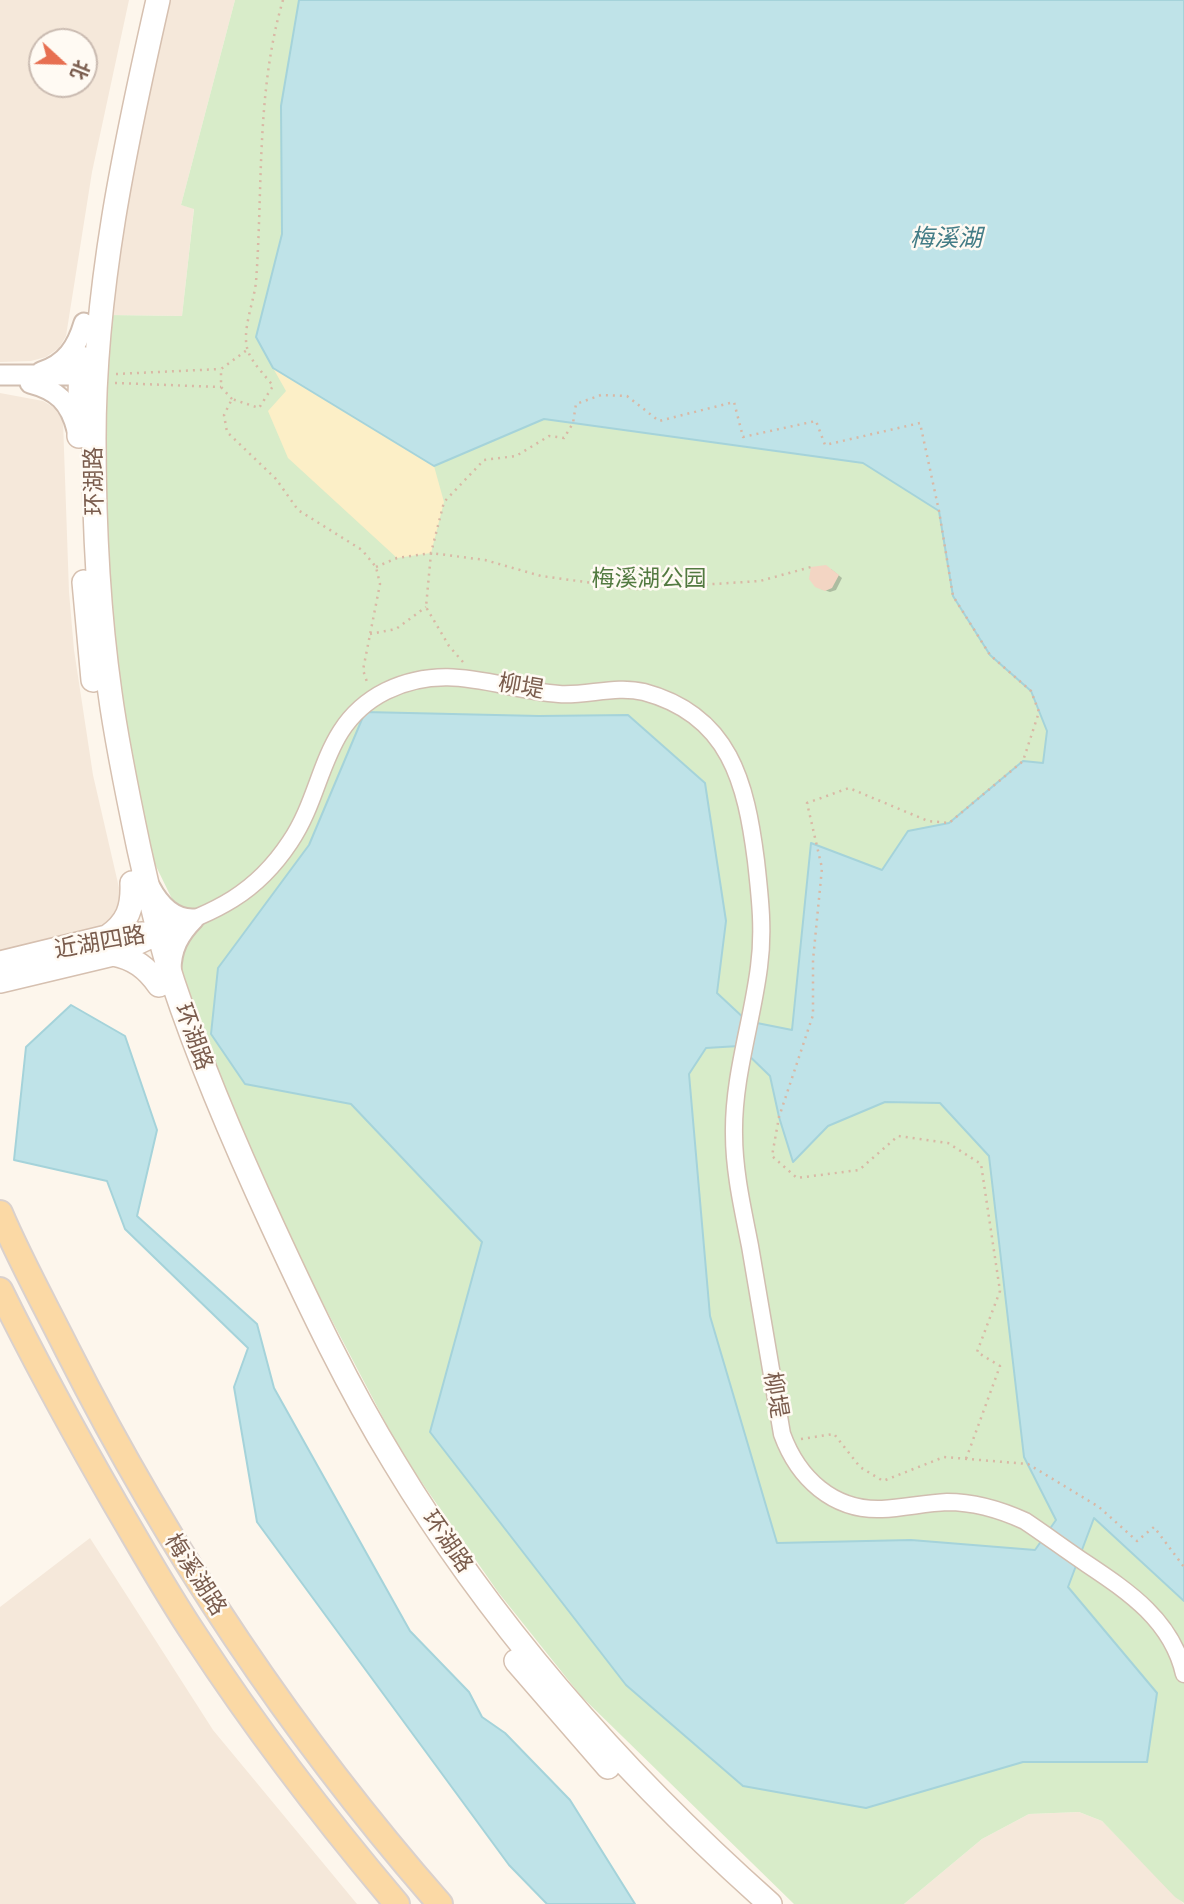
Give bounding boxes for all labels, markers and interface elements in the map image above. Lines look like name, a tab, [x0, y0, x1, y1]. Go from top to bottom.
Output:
north arrow	[28, 28, 98, 98]
text: 北	[65, 56, 96, 84]
water label: 梅溪湖	[910, 225, 982, 253]
street label: 环湖路	[81, 446, 109, 516]
park label: 梅溪湖公园	[592, 565, 706, 593]
street label: 柳堤	[496, 669, 546, 705]
street label: 近湖四路	[52, 921, 148, 965]
street label: 环湖路	[168, 1000, 218, 1074]
street label: 柳堤	[757, 1370, 793, 1420]
street label: 环湖路	[416, 1506, 478, 1578]
street label: 梅溪湖路	[158, 1529, 232, 1621]

